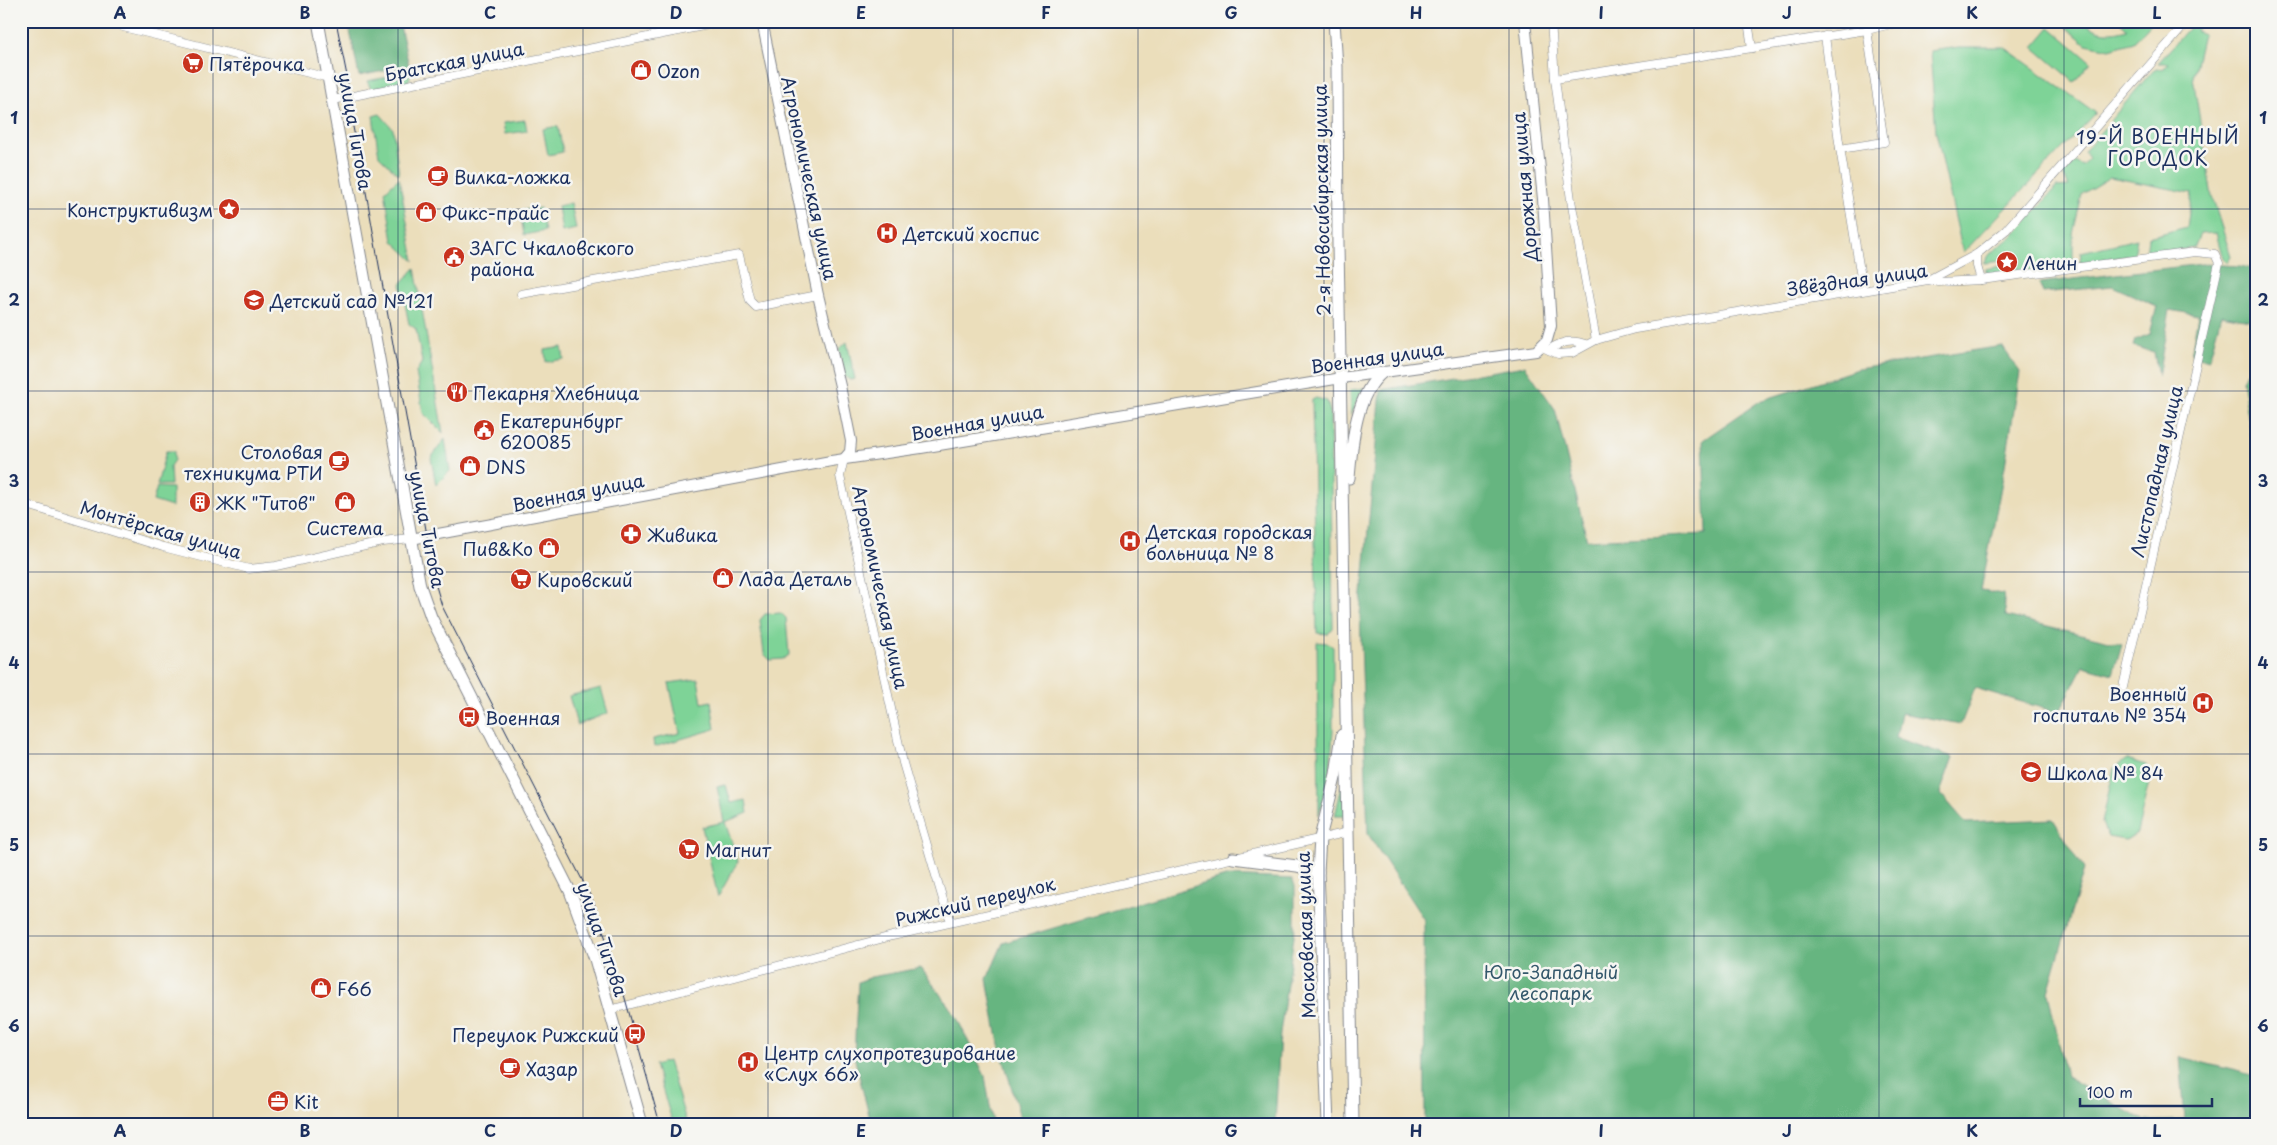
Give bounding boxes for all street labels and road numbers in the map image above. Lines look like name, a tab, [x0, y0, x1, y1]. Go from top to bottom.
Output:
street label: Братская улица	[382, 34, 527, 88]
street label: улица Титова	[332, 70, 380, 193]
street label: Агрономическая улица	[775, 74, 845, 283]
street label: 2-я Новосибирская улица	[1305, 83, 1337, 316]
street label: Дорожная улица	[1504, 111, 1544, 264]
street label: Звёздная улица	[1785, 256, 1930, 302]
street label: Военная улица	[1309, 334, 1446, 380]
street label: Листопадная улица	[2123, 382, 2189, 559]
street label: Военная улица	[909, 397, 1046, 447]
street label: Военная улица	[510, 466, 647, 518]
street label: улица Титова	[403, 468, 453, 591]
street label: Агрономическая улица	[846, 483, 916, 692]
street label: Монтёрская улица	[77, 493, 246, 565]
street label: Московская улица	[1289, 850, 1321, 1019]
street label: Рижский переулок	[892, 869, 1058, 933]
street label: улица Титова	[571, 878, 635, 1001]

